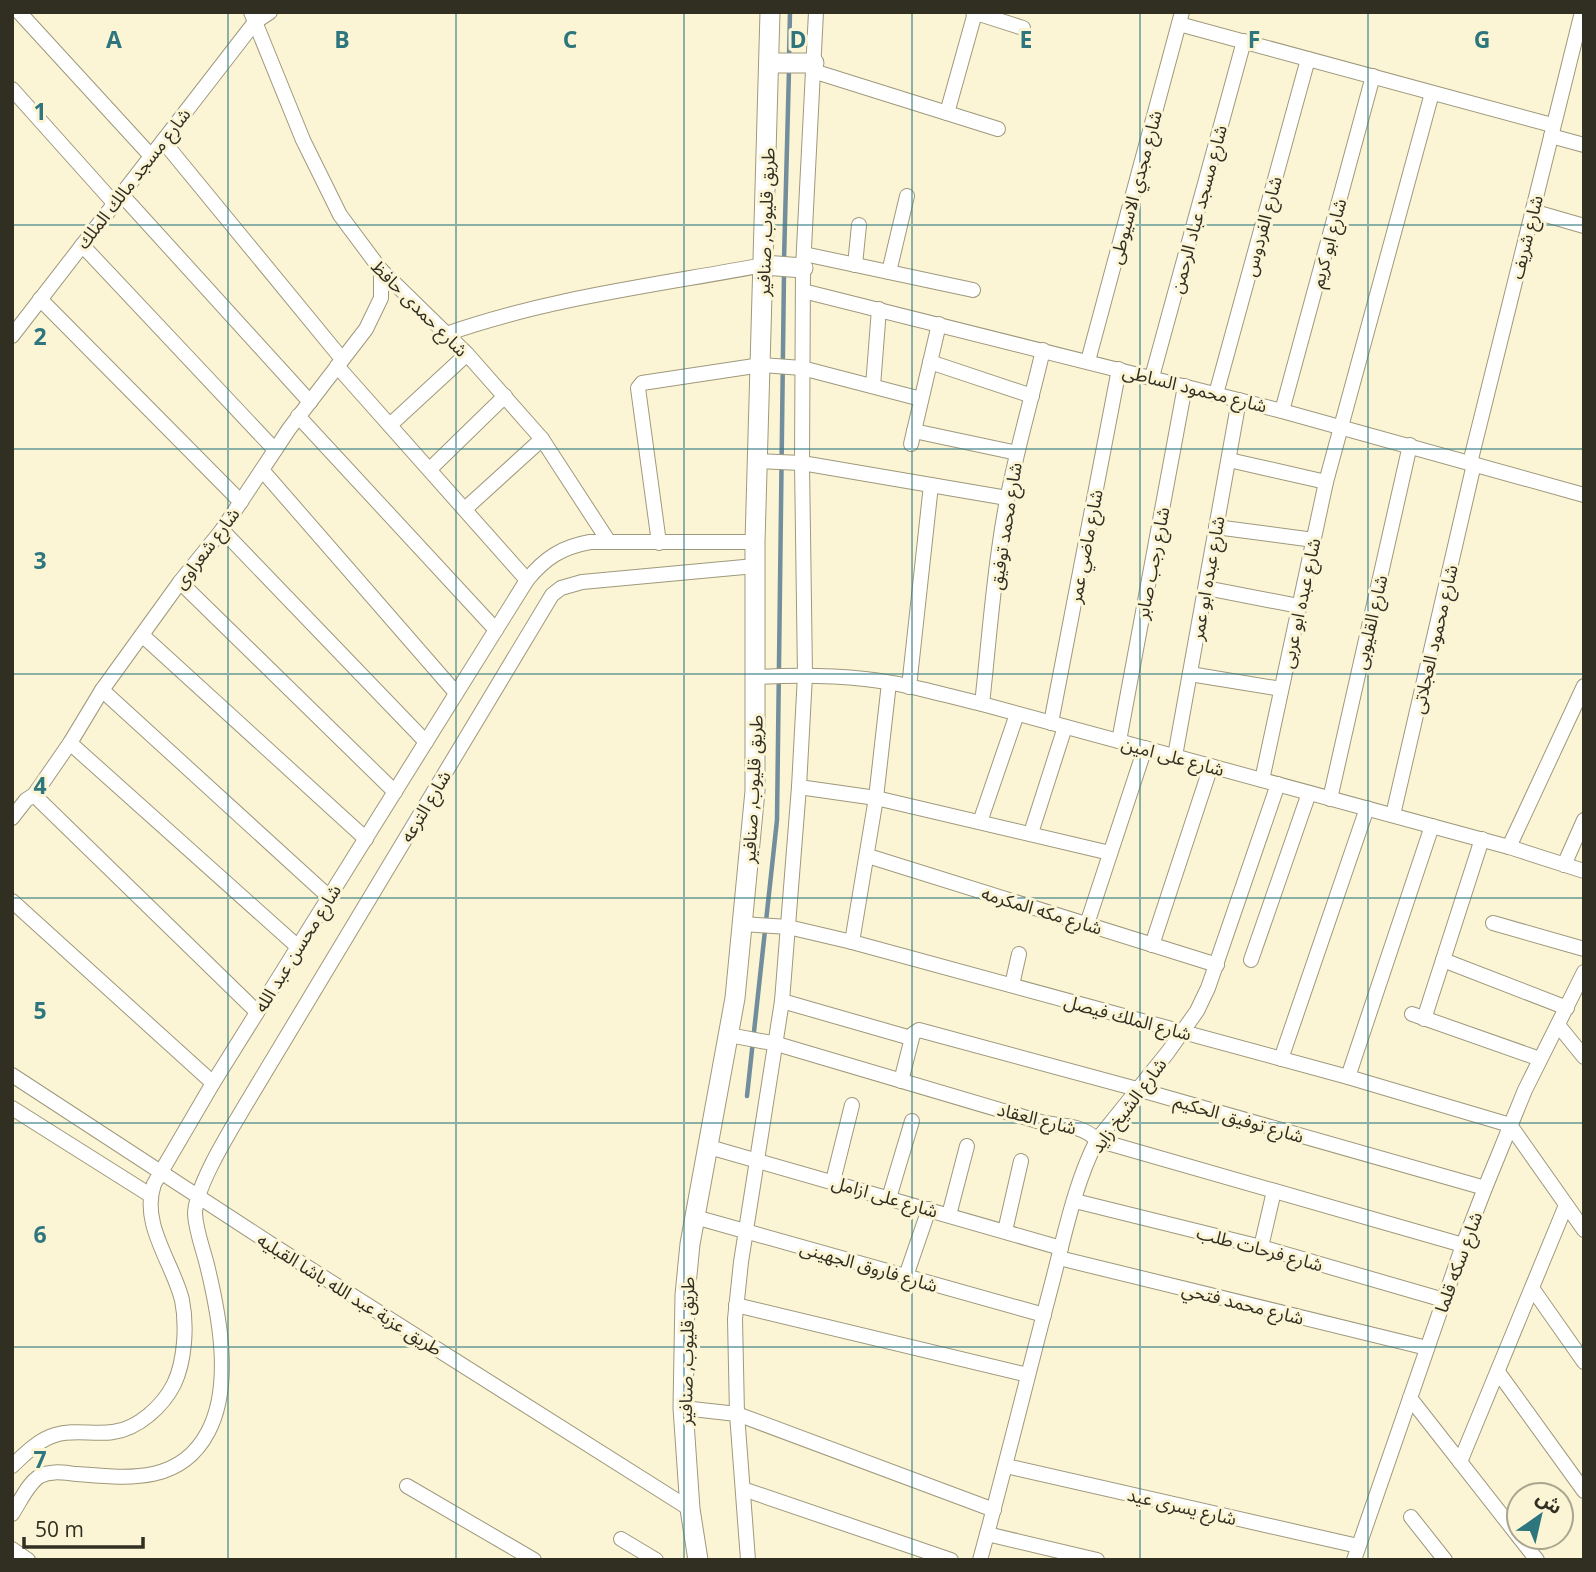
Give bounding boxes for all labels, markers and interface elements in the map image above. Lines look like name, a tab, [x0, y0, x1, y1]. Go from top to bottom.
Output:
text: A	[106, 23, 122, 55]
text: B	[334, 23, 350, 55]
text: C	[563, 23, 577, 55]
text: D	[789, 23, 807, 55]
text: E	[1020, 23, 1032, 55]
text: F	[1248, 23, 1260, 55]
text: G	[1474, 23, 1490, 55]
text: 1	[33, 95, 47, 127]
street label: شارع مسجد مالك الملك	[71, 103, 198, 255]
street label: شارع مجدي الاسيوطى	[1103, 108, 1170, 267]
street label: شارع مسجد عباد الرحمن	[1164, 122, 1235, 297]
street label: طريق قليوب, صنافير	[750, 147, 780, 298]
street label: شارع الفردوس	[1237, 173, 1290, 279]
street label: شارع شريف	[1504, 193, 1551, 282]
street label: شارع ابو كريم	[1305, 196, 1354, 291]
street label: شارع حمدى حافظ	[364, 254, 474, 364]
text: 2	[33, 320, 47, 352]
street label: شارع محمود الساطى	[1120, 358, 1270, 420]
street label: شارع محمد توفيق	[983, 461, 1030, 592]
street label: شارع ماضي عمر	[1062, 487, 1111, 606]
street label: شارع شعراوى	[168, 502, 247, 595]
street label: شارع رجب صابر	[1129, 505, 1178, 623]
street label: شارع عبده ابو عمر	[1184, 514, 1233, 643]
street label: شارع عبده ابو عربى	[1274, 536, 1328, 671]
text: 3	[33, 544, 47, 576]
street label: شارع محمود العجلاتى	[1405, 562, 1466, 716]
street label: شارع القليوبى	[1347, 572, 1395, 672]
street label: طريق قليوب, صنافير	[736, 714, 768, 865]
street label: شارع على امين	[1118, 731, 1227, 784]
street label: شارع الترعه	[394, 766, 458, 848]
text: 4	[33, 769, 47, 801]
street label: شارع محسن عبد الله	[248, 880, 349, 1018]
street label: شارع مكه المكرمه	[978, 880, 1105, 943]
street label: شارع الملك فيصل	[1061, 988, 1194, 1048]
text: 5	[33, 994, 47, 1026]
street label: شارع الشيخ زايد	[1085, 1053, 1174, 1159]
street label: شارع توفيق الحكيم	[1170, 1088, 1307, 1151]
street label: شارع العقاد	[994, 1097, 1079, 1142]
street label: شارع على ازامل	[828, 1169, 941, 1226]
street label: شارع سكه قلما	[1429, 1208, 1490, 1317]
text: 6	[33, 1218, 47, 1250]
street label: شارع فرحات طلب	[1193, 1220, 1326, 1279]
street label: طريق عزبة عبد الله باشا القبليه	[253, 1227, 447, 1361]
street label: شارع فاروق الجهينى	[797, 1235, 941, 1300]
street label: طريق قليوب, صنافير	[673, 1276, 699, 1427]
street label: شارع محمد فتحي	[1179, 1276, 1306, 1333]
text: 7	[33, 1443, 47, 1475]
north arrow	[1505, 1481, 1575, 1551]
street label: شارع يسرى عيد	[1124, 1482, 1239, 1533]
text: ش	[1531, 1484, 1568, 1520]
scale bar	[24, 1506, 144, 1550]
text: 50 m	[35, 1515, 84, 1543]

